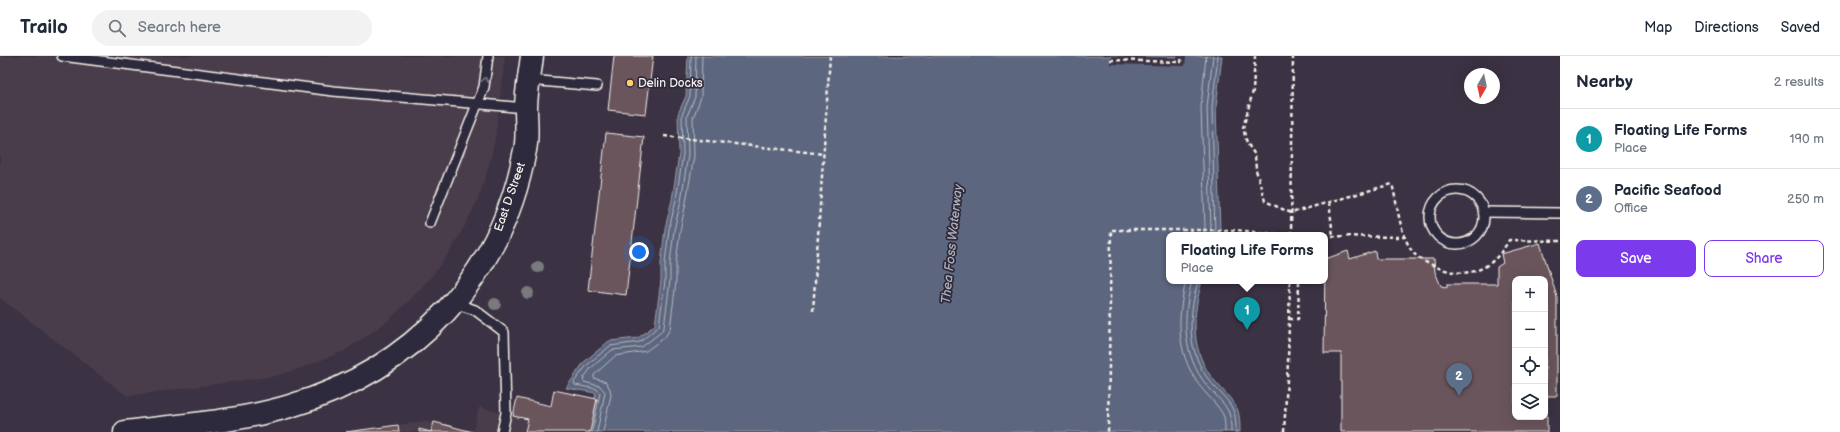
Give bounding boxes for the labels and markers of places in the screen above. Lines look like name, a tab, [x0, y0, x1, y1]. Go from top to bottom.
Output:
place label: Delin Docks	[638, 76, 703, 91]
marker: Delin Docks	[625, 78, 635, 88]
pin: 1	[1234, 297, 1260, 330]
pin: 2	[1446, 363, 1472, 396]

